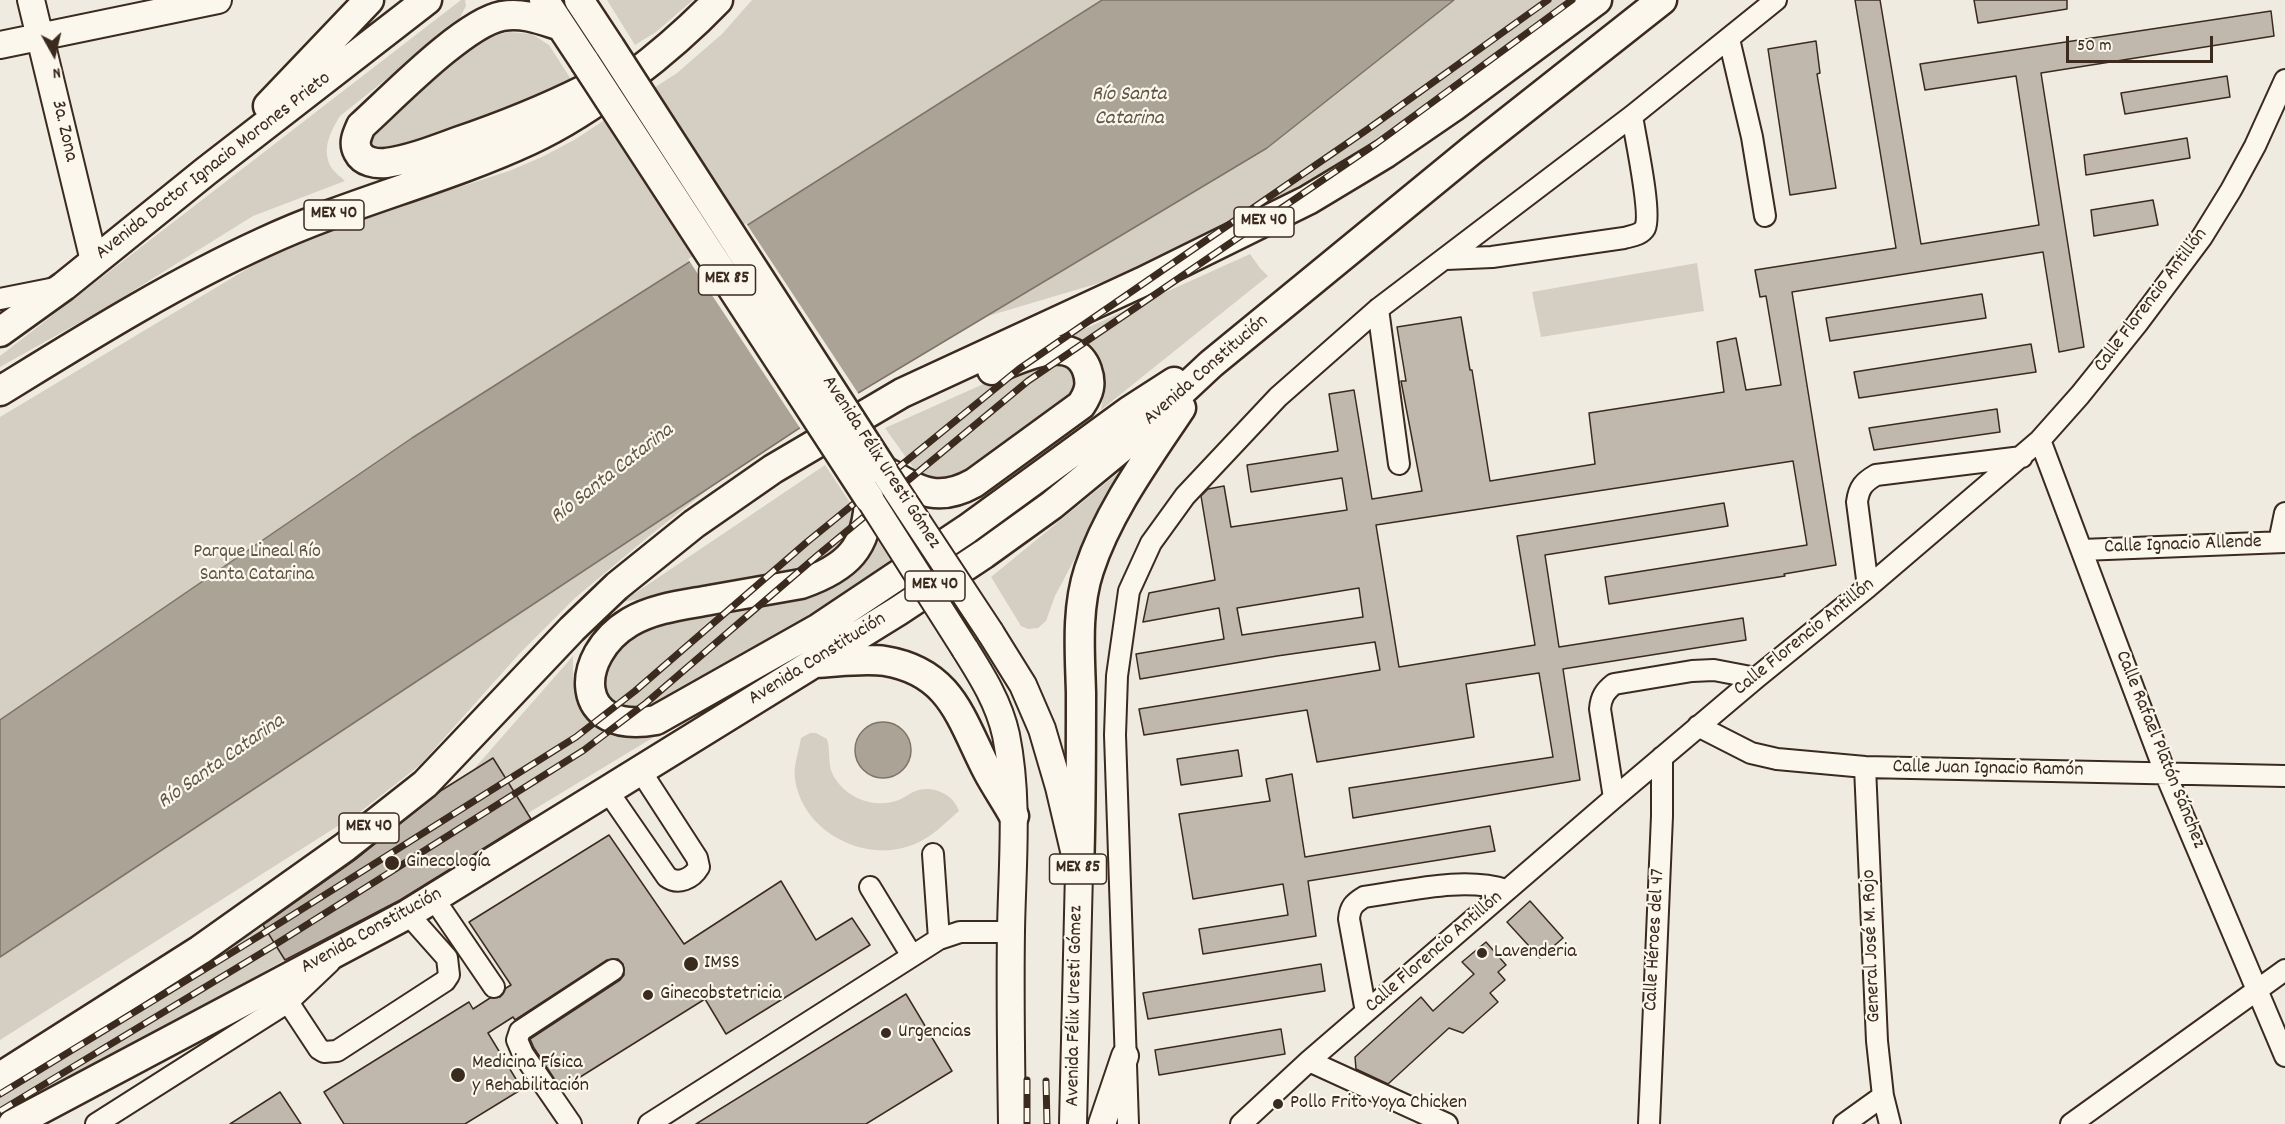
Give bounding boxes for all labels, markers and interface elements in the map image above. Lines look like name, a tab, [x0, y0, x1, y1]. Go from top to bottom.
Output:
north arrow	[24, 24, 84, 84]
scale bar	[2069, 24, 2216, 62]
text: 50 m	[2077, 34, 2112, 59]
text: N	[51, 60, 62, 84]
street label: Avenida Doctor Ignacio Morones Prieto	[92, 68, 336, 266]
water label: Río Santa Catarina	[1092, 83, 1166, 133]
street label: 3a. Zona	[44, 98, 82, 164]
road number: MEX 40	[304, 200, 364, 230]
road number: MEX 40	[1234, 207, 1294, 237]
street label: Calle Florencio Antillón	[2090, 224, 2214, 378]
road number: MEX 85	[698, 265, 756, 295]
street label: Avenida Constitución	[1140, 310, 1274, 432]
street label: Avenida Félix Uresti Gómez	[815, 372, 945, 554]
water label: Río Santa Catarina	[547, 419, 679, 531]
street label: Calle Ignacio Allende	[2104, 531, 2262, 561]
park label: Parque Lineal Río Santa Catarina	[193, 541, 321, 588]
road number: MEX 40	[905, 571, 965, 601]
street label: Calle Florencio Antillón	[1730, 574, 1880, 702]
street label: Avenida Constitución	[745, 608, 891, 712]
street label: Calle Rafael Platón Sánchez	[2108, 648, 2210, 852]
water label: Río Santa Catarina	[154, 710, 290, 816]
street label: Calle Juan Ignacio Ramón	[1892, 756, 2084, 784]
road number: MEX 40	[339, 813, 399, 843]
place label: Ginecología	[406, 851, 490, 875]
marker: Ginecología	[383, 854, 401, 872]
road number: MEX 85	[1050, 854, 1106, 884]
street label: Calle Héroes del 47	[1640, 868, 1672, 1012]
street label: General José M. Rojo	[1858, 869, 1888, 1023]
street label: Avenida Constitución	[297, 883, 447, 981]
street label: Calle Florencio Antillón	[1361, 887, 1509, 1019]
street label: Avenida Félix Uresti Gómez	[1062, 905, 1090, 1107]
place label: Lavenderia	[1494, 941, 1577, 965]
marker: Lavenderia	[1475, 946, 1489, 960]
place label: IMSS	[704, 952, 740, 976]
marker: IMSS	[682, 955, 700, 973]
place label: Ginecobstetricia	[660, 983, 782, 1007]
marker: Ginecobstetricia	[641, 988, 655, 1002]
place label: Urgencias	[898, 1021, 971, 1045]
marker: Urgencias	[879, 1026, 893, 1040]
place label: Medicina Física y Rehabilitación	[472, 1052, 589, 1099]
marker: Medicina Física y Rehabilitación	[449, 1066, 467, 1084]
place label: Pollo Frito Yoya Chicken	[1290, 1092, 1467, 1116]
marker: Pollo Frito Yoya Chicken	[1271, 1097, 1285, 1111]

